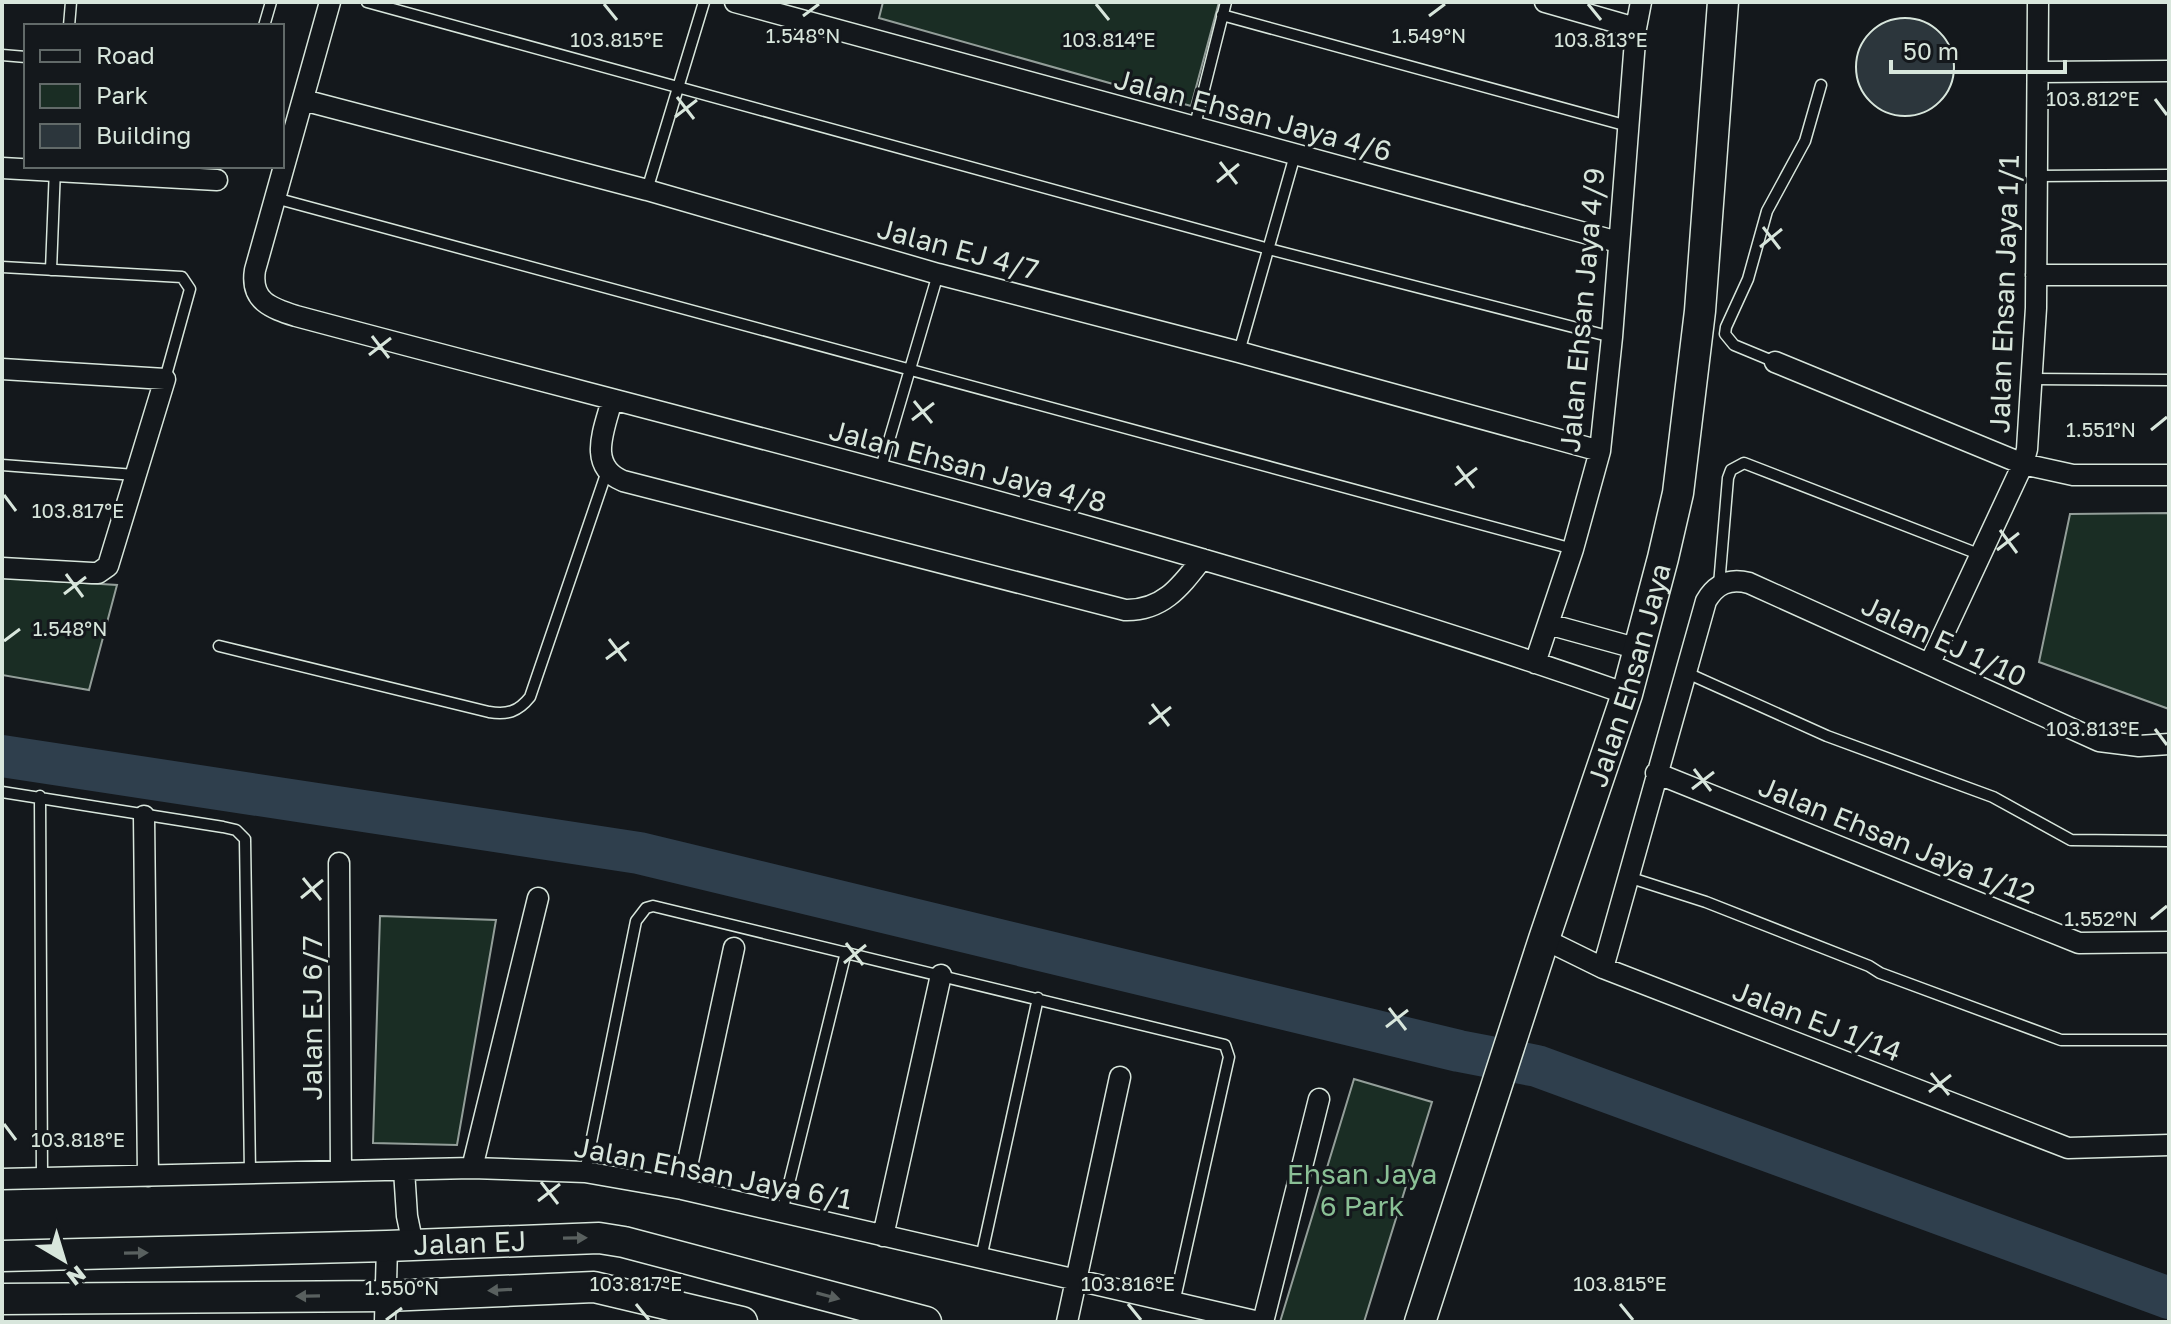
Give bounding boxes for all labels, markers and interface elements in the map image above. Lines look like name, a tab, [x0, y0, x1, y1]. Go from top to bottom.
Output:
text: 1.548°N	[766, 23, 840, 47]
text: 1.549°N	[1392, 23, 1466, 47]
legend	[24, 24, 284, 168]
scale bar	[1891, 24, 2065, 74]
text: 103.815°E	[570, 27, 664, 51]
text: 103.814°E	[1063, 27, 1155, 51]
text: 103.813°E	[1554, 27, 1648, 51]
text: 50 m	[1903, 36, 1959, 65]
text: Road	[96, 40, 155, 69]
street label: Jalan Ehsan Jaya 4/6	[1111, 62, 1395, 167]
text: Park	[96, 80, 148, 109]
text: 103.812°E	[2046, 86, 2140, 110]
text: Building	[96, 120, 191, 149]
street label: Jalan Ehsan Jaya 1/1	[1982, 154, 2025, 434]
street label: Jalan Ehsan Jaya 4/9	[1553, 166, 1610, 454]
street label: Jalan EJ 4/7	[874, 211, 1042, 286]
street label: Jalan Ehsan Jaya 4/8	[826, 413, 1110, 518]
text: 1.551°N	[2066, 417, 2136, 441]
text: 103.817°E	[32, 498, 124, 522]
street label: Jalan Ehsan Jaya	[1580, 560, 1677, 791]
street label: Jalan EJ 1/10	[1857, 588, 2032, 693]
text: 1.548°N	[33, 616, 107, 640]
text: 103.813°E	[2046, 716, 2140, 740]
street label: Jalan Ehsan Jaya 1/12	[1754, 769, 2040, 910]
text: 1.552°N	[2064, 906, 2138, 930]
street label: Jalan EJ 6/7	[295, 935, 328, 1101]
street label: Jalan EJ 1/14	[1728, 973, 1906, 1068]
text: 103.818°E	[31, 1127, 125, 1151]
street label: Jalan Ehsan Jaya 6/1	[572, 1129, 855, 1216]
park label: Ehsan Jaya 6 Park	[1287, 1157, 1437, 1222]
north arrow	[24, 1220, 104, 1300]
street label: Jalan EJ	[413, 1224, 527, 1261]
one-way arrow	[563, 1232, 588, 1244]
one-way arrow	[124, 1246, 149, 1259]
text: N	[62, 1260, 92, 1292]
text: 103.817°E	[590, 1271, 682, 1295]
text: 103.816°E	[1081, 1271, 1175, 1295]
text: 103.815°E	[1573, 1271, 1667, 1295]
text: 1.550°N	[365, 1275, 439, 1299]
one-way arrow	[487, 1284, 512, 1297]
one-way arrow	[295, 1290, 320, 1302]
one-way arrow	[815, 1291, 840, 1303]

